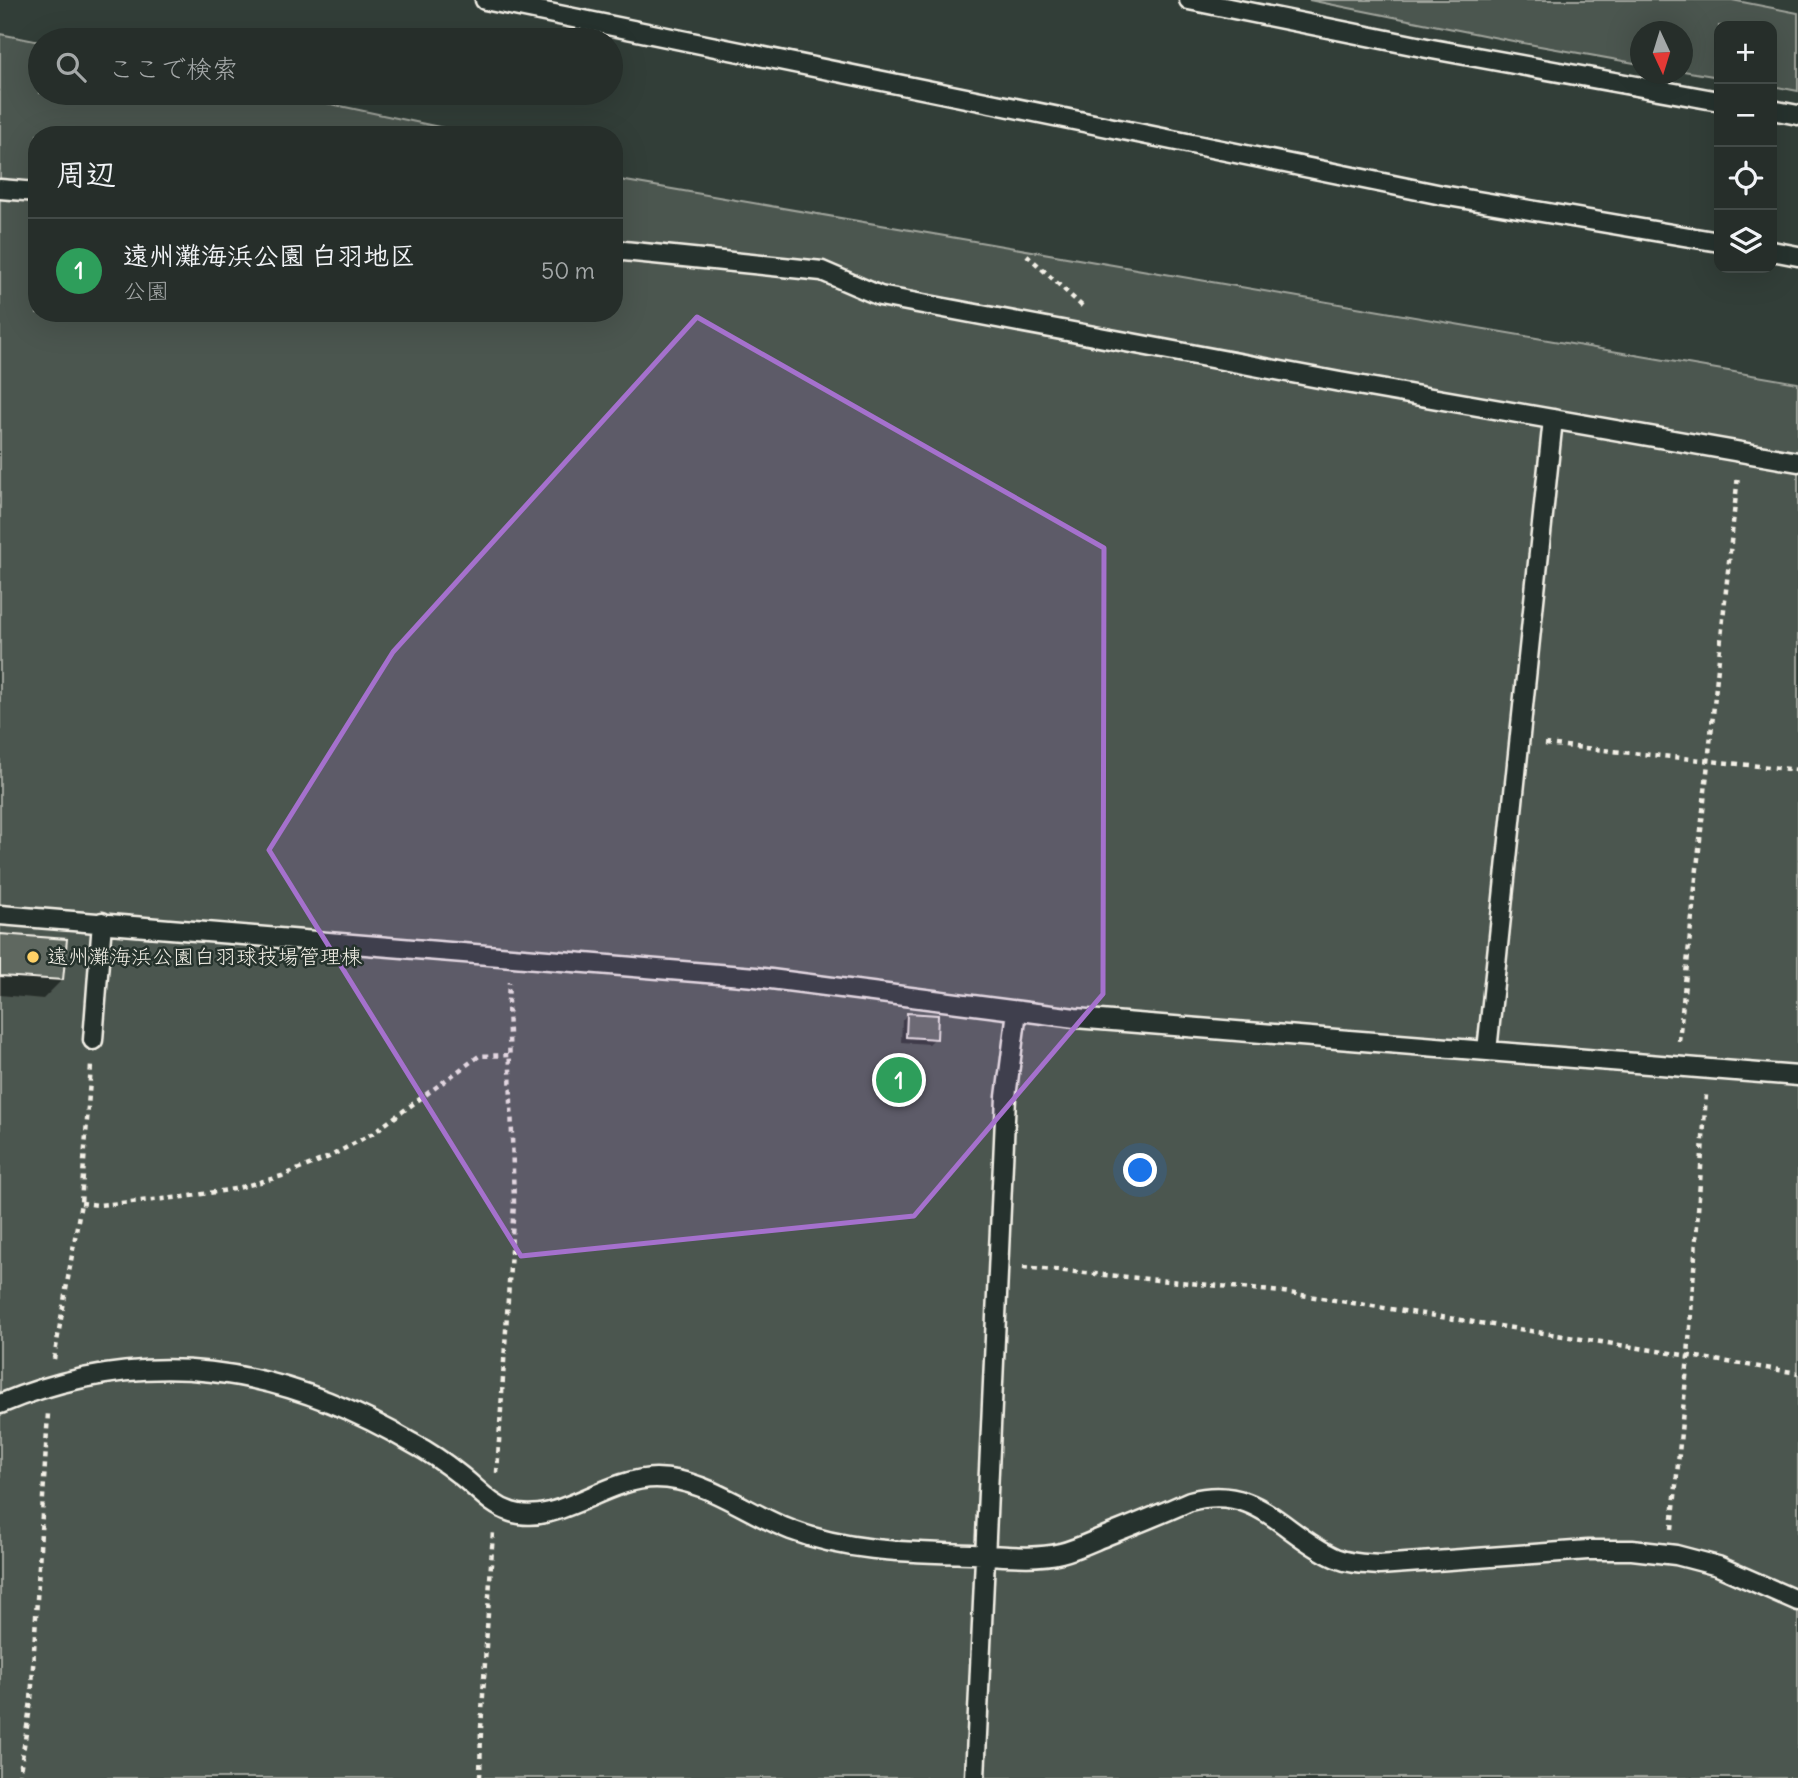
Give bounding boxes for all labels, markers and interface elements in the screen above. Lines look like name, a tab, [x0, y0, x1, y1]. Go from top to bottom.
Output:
north arrow	[1630, 21, 1693, 84]
map controls	[1714, 21, 1777, 273]
button: +	[1714, 21, 1777, 84]
search box	[28, 28, 623, 105]
icon: search	[52, 48, 90, 86]
text: ここで検索	[108, 52, 238, 85]
button: −	[1714, 84, 1777, 147]
button: locate	[1714, 147, 1777, 210]
text: 周辺	[56, 155, 116, 193]
button: layers	[1714, 210, 1777, 273]
text: 遠州灘海浜公園 白羽地区	[123, 239, 415, 272]
text: 1	[74, 256, 84, 285]
text: 50 m	[541, 256, 595, 285]
text: 公園	[123, 276, 169, 305]
place label: 遠州灘海浜公園白羽球技場管理棟	[47, 943, 362, 970]
marker: 遠州灘海浜公園白羽球技場管理棟	[25, 949, 41, 965]
pin: 1	[876, 1054, 922, 1106]
your location	[1123, 1153, 1157, 1187]

